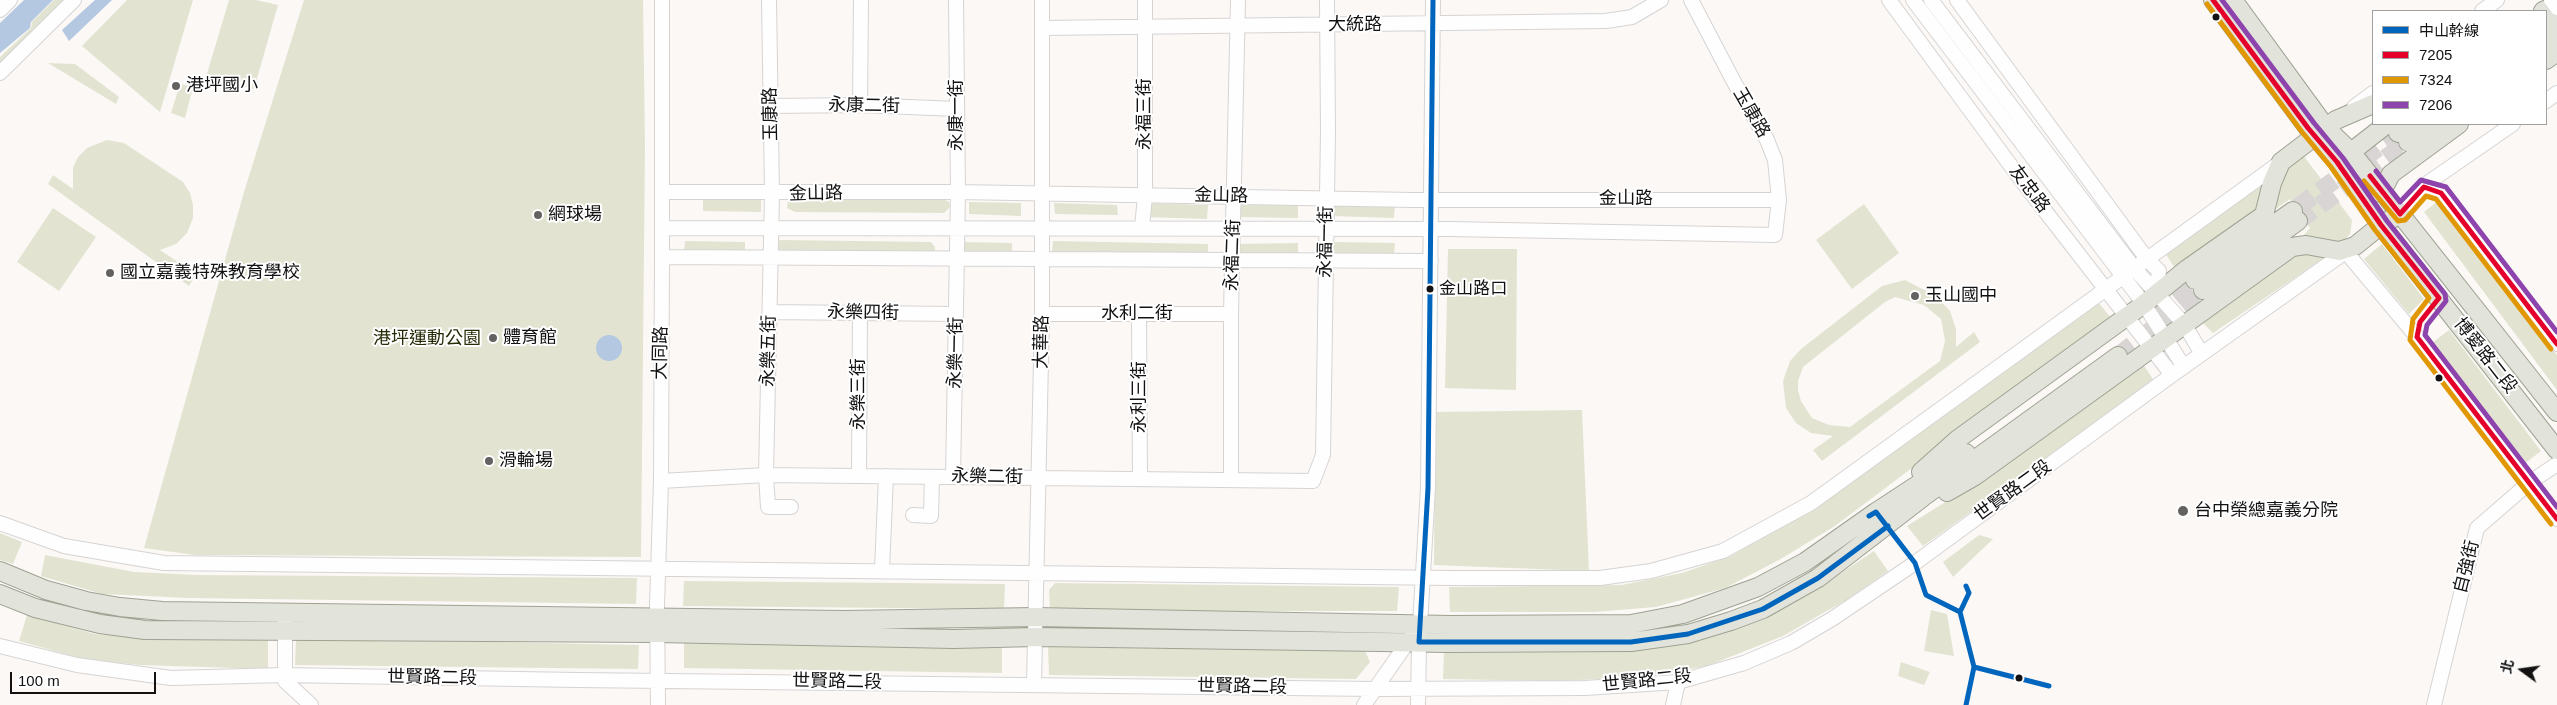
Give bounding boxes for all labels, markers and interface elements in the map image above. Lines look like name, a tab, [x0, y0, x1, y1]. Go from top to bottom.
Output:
legend	[2372, 10, 2547, 125]
unlabelled marker	[2211, 12, 2221, 22]
street label: 大統路	[1328, 14, 1382, 36]
text: 中山幹線	[2419, 22, 2479, 39]
text: 7205	[2419, 46, 2452, 63]
text: 7324	[2419, 71, 2452, 88]
place label: 港坪國小	[186, 75, 258, 97]
street label: 永福三街	[1134, 78, 1156, 150]
street label: 永康一街	[946, 79, 968, 151]
marker: 港坪國小	[170, 80, 182, 92]
street label: 玉康路	[1728, 84, 1774, 142]
street label: 玉康路	[760, 87, 782, 141]
street label: 永康二街	[828, 95, 900, 117]
text: 7206	[2419, 96, 2452, 113]
street label: 友忠路	[2004, 161, 2054, 217]
street label: 金山路	[789, 183, 843, 205]
street label: 金山路	[1194, 185, 1248, 207]
street label: 金山路	[1599, 188, 1653, 210]
place label: 網球場	[548, 204, 602, 226]
street label: 永福一街	[1315, 206, 1337, 278]
marker: 網球場	[532, 209, 544, 221]
street label: 永福二街	[1221, 219, 1245, 291]
place label: 國立嘉義特殊教育學校	[120, 262, 300, 284]
marker: 國立嘉義特殊教育學校	[104, 267, 116, 279]
place label: 金山路口	[1439, 279, 1507, 299]
marker: 金山路口	[1425, 284, 1435, 294]
place label: 玉山國中	[1925, 285, 1997, 307]
marker: 玉山國中	[1909, 290, 1921, 302]
street label: 永樂四街	[827, 302, 899, 324]
street label: 水利二街	[1101, 303, 1173, 325]
street label: 博愛路二段	[2449, 314, 2521, 398]
street label: 永樂五街	[758, 315, 780, 387]
street label: 大華路	[1031, 315, 1053, 369]
street label: 永樂一街	[945, 317, 967, 389]
street label: 大同路	[650, 326, 672, 380]
place label: 體育館	[503, 327, 557, 349]
park label: 港坪運動公園	[373, 328, 481, 350]
marker: 體育館	[487, 332, 499, 344]
street label: 永樂三街	[848, 358, 870, 430]
street label: 永利三街	[1129, 361, 1151, 433]
unlabelled marker	[2434, 373, 2444, 383]
place label: 滑輪場	[499, 450, 553, 472]
marker: 滑輪場	[483, 455, 495, 467]
street label: 世賢路二段	[1970, 456, 2056, 526]
street label: 永樂二街	[951, 466, 1023, 488]
place label: 台中榮總嘉義分院	[2194, 500, 2338, 522]
marker: 台中榮總嘉義分院	[2176, 504, 2190, 518]
street label: 自強街	[2450, 538, 2484, 596]
north arrow	[2497, 645, 2547, 695]
text: 北	[2498, 658, 2517, 675]
scale bar	[12, 662, 159, 694]
street label: 世賢路二段	[387, 666, 477, 690]
street label: 世賢路二段	[1601, 666, 1693, 696]
street label: 世賢路二段	[792, 670, 882, 694]
text: 100 m	[18, 672, 60, 689]
unlabelled marker	[2014, 673, 2024, 683]
street label: 世賢路二段	[1197, 675, 1287, 699]

